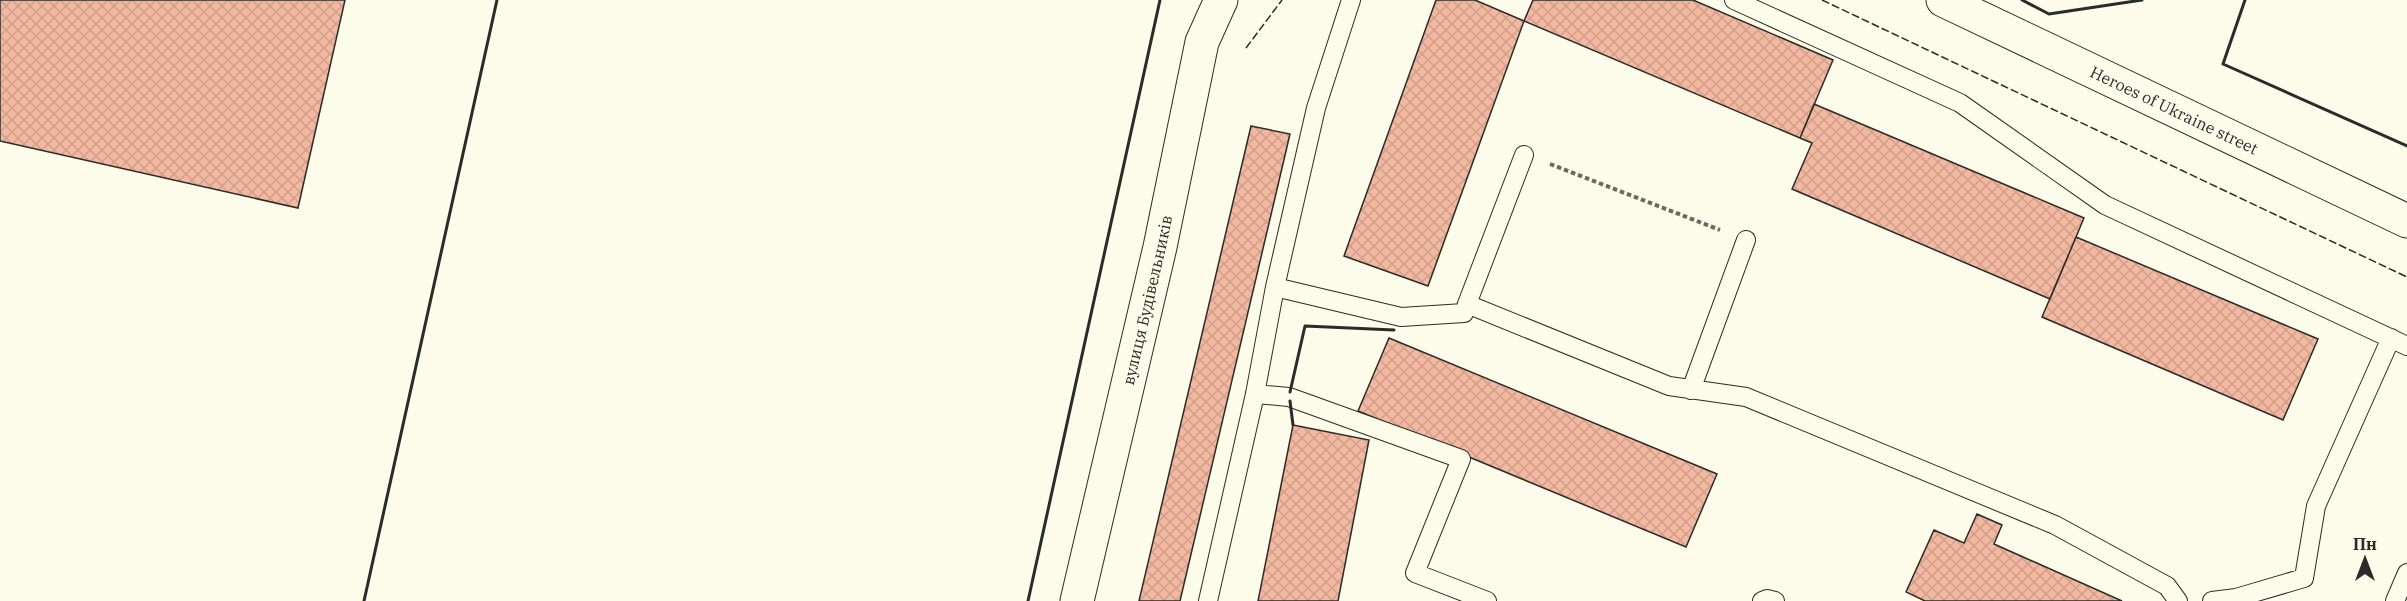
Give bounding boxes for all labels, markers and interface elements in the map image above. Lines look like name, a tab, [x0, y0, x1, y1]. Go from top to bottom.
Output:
street label: Heroes of Ukraine street	[2087, 62, 2262, 159]
street label: вулиця Будівельників	[1118, 213, 1176, 387]
north arrow	[2335, 529, 2395, 589]
text: Пн	[2353, 534, 2377, 554]

